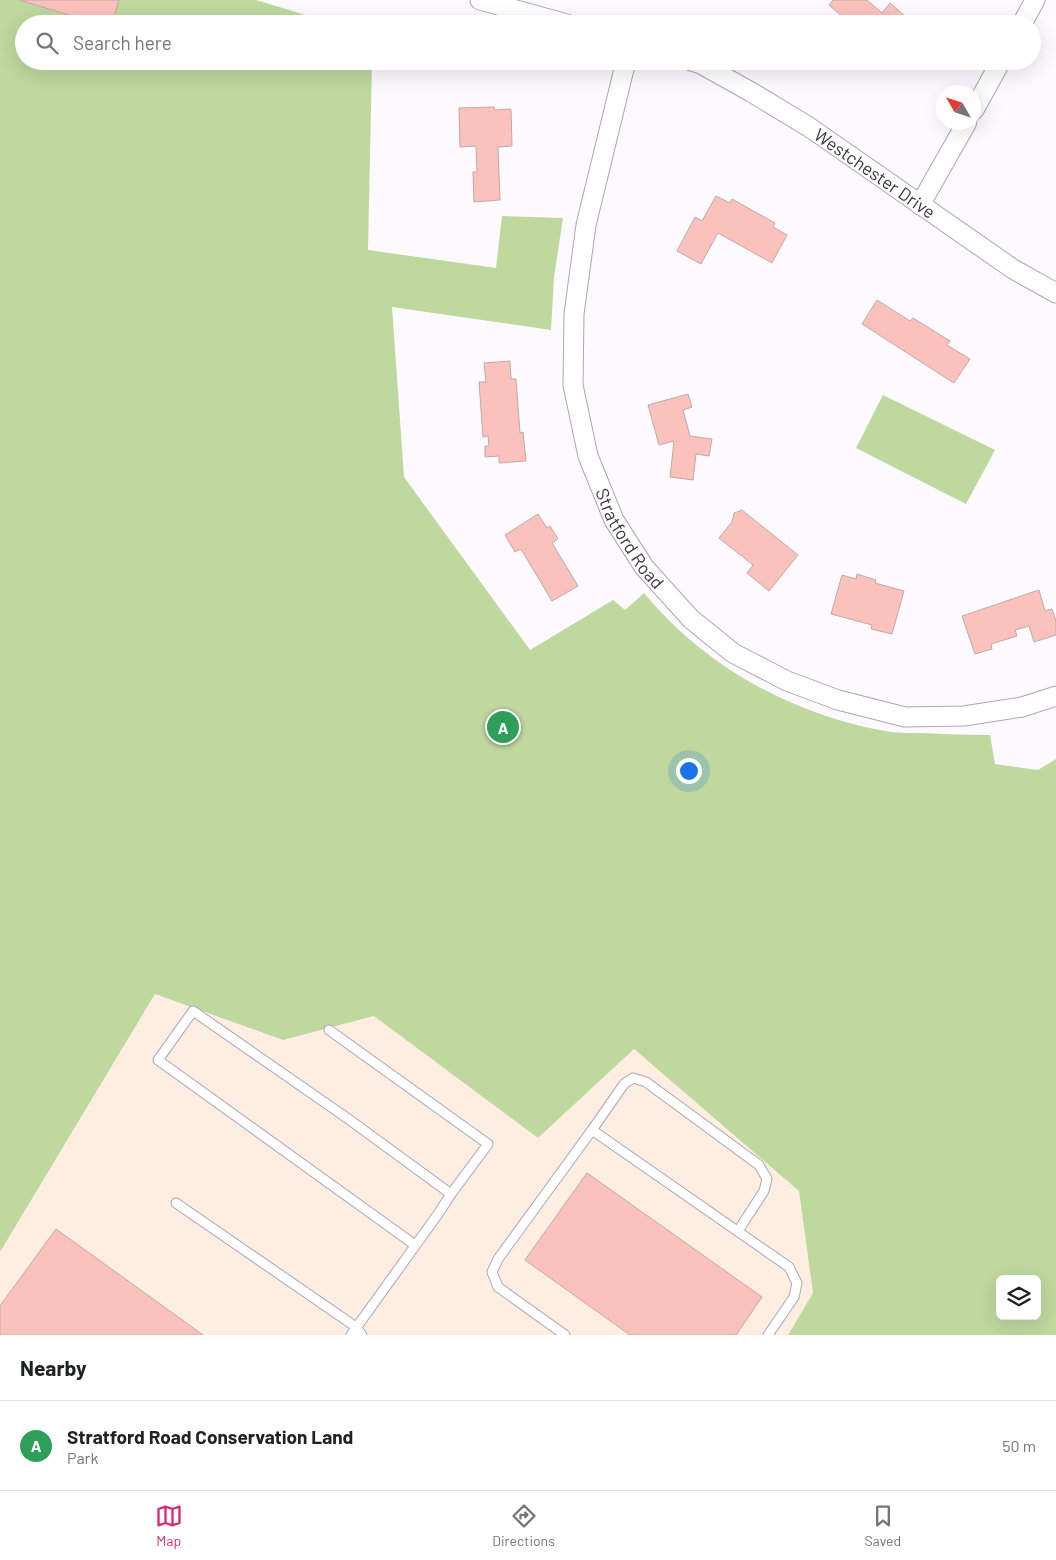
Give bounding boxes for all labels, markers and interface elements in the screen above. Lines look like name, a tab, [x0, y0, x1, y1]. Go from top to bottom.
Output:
search box	[15, 15, 1041, 70]
icon: search	[33, 29, 61, 57]
text: Search here	[73, 31, 172, 54]
north arrow	[936, 85, 981, 130]
street label: Westchester Drive	[810, 123, 940, 223]
street label: Stratford Road	[591, 485, 669, 593]
pin: A	[487, 708, 519, 746]
your location	[676, 758, 702, 784]
map controls	[996, 1275, 1041, 1320]
button: layers	[996, 1275, 1041, 1320]
text: Nearby	[20, 1355, 86, 1380]
text: Stratford Road Conservation Land	[67, 1425, 353, 1448]
text: A	[31, 1436, 41, 1455]
text: 50 m	[1002, 1436, 1036, 1455]
text: Park	[67, 1448, 98, 1467]
tab: Map	[155, 1502, 183, 1549]
tab: Directions	[492, 1502, 555, 1549]
tab: Saved	[864, 1502, 901, 1549]

